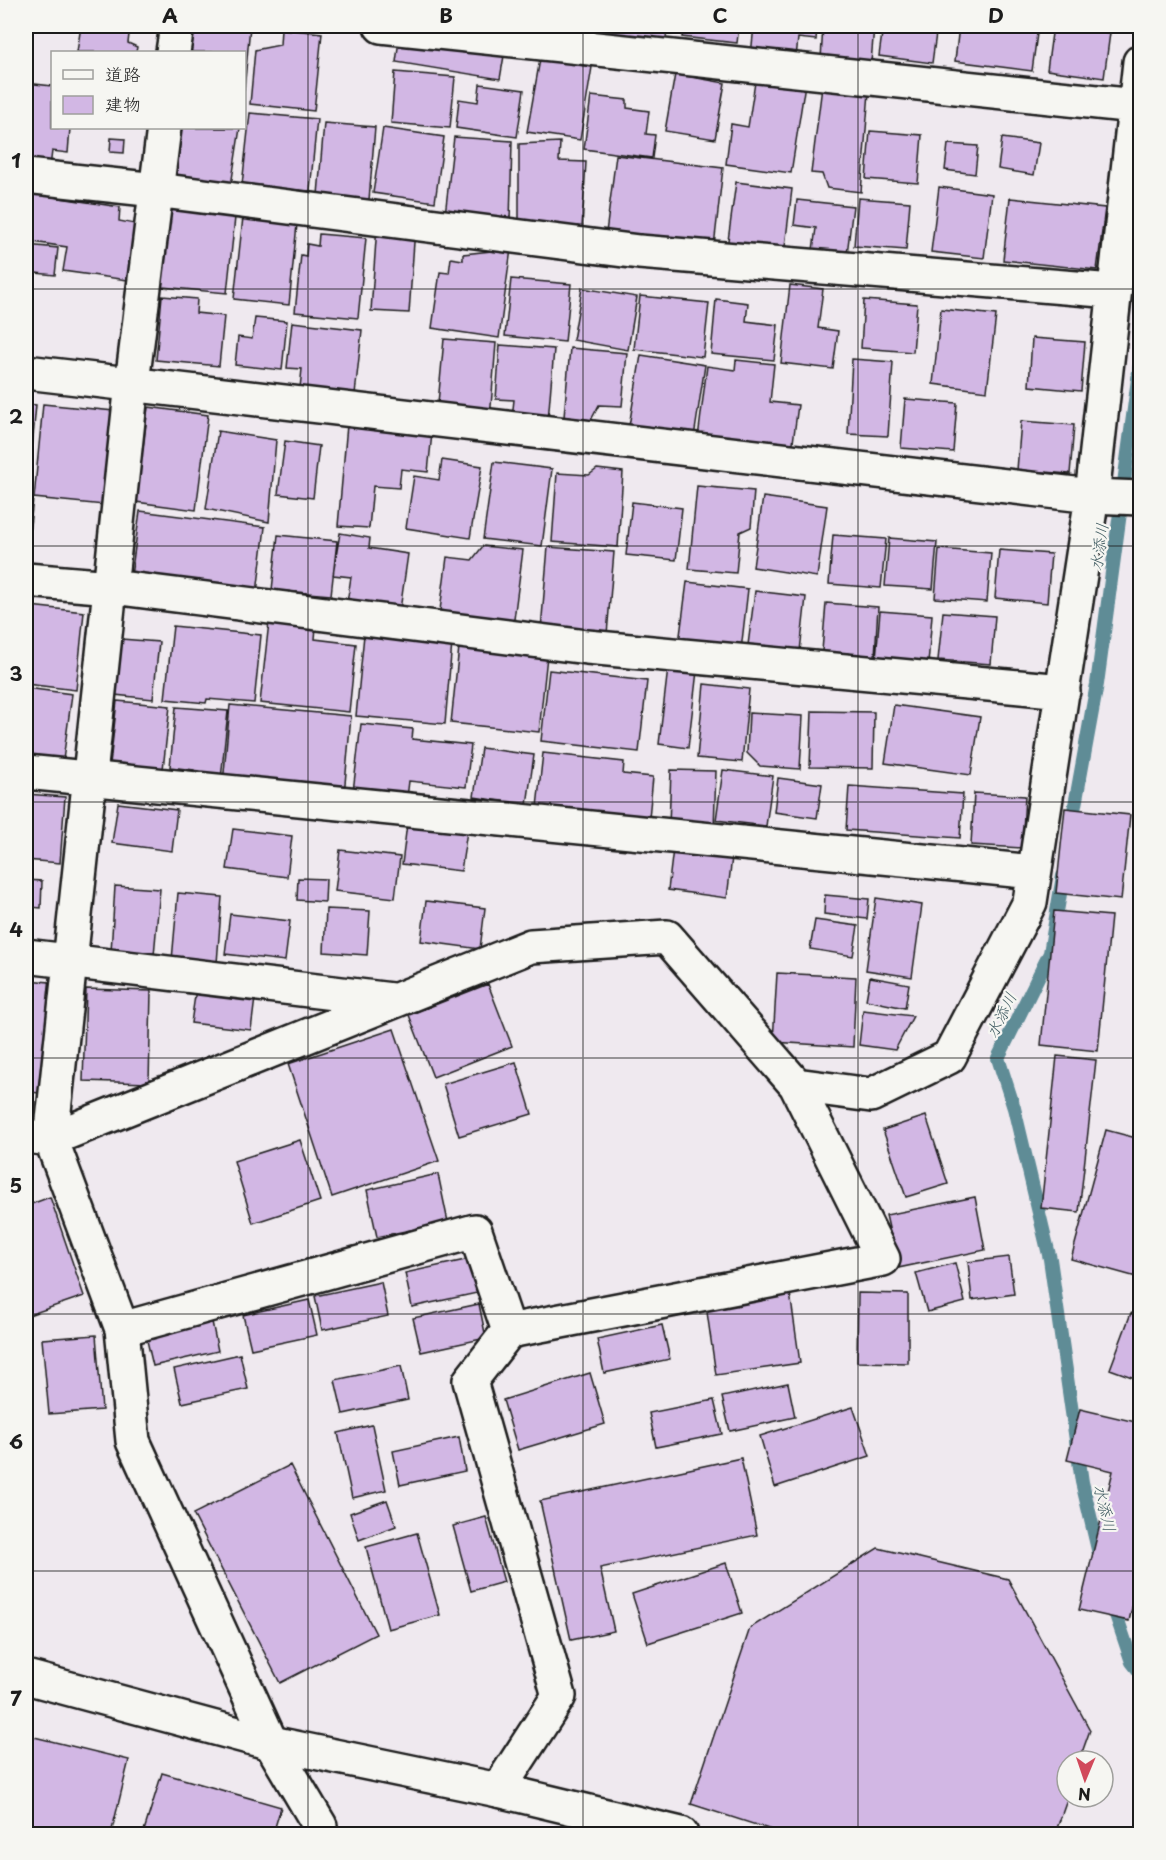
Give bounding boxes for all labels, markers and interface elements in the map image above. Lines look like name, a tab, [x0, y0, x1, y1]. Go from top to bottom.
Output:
text: A	[162, 0, 178, 30]
text: B	[439, 0, 453, 30]
text: C	[712, 0, 728, 30]
text: D	[988, 0, 1004, 30]
legend	[51, 51, 246, 129]
text: 道路	[105, 60, 141, 87]
text: 建物	[105, 90, 141, 117]
text: 1	[11, 145, 21, 175]
text: 2	[9, 401, 23, 431]
water label: 水添川	[1083, 521, 1113, 572]
text: 3	[9, 658, 23, 688]
text: 4	[9, 914, 23, 944]
water label: 水添川	[979, 988, 1021, 1041]
text: 5	[10, 1170, 22, 1200]
text: 6	[9, 1426, 23, 1456]
water label: 水添川	[1089, 1482, 1123, 1534]
text: 7	[10, 1683, 22, 1713]
north arrow	[1055, 1749, 1115, 1809]
text: N	[1078, 1783, 1091, 1807]

